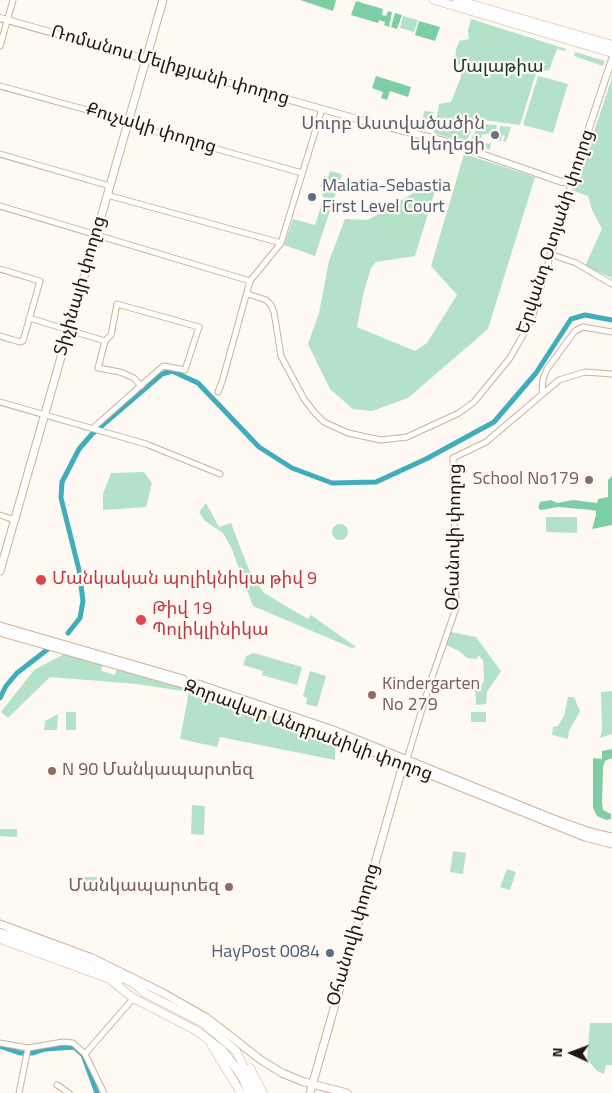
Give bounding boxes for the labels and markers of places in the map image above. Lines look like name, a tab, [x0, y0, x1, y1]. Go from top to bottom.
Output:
place label: Սուրբ Աստվածածին եկեղեցի	[301, 114, 485, 156]
marker: Սուրբ Աստվածածին եկեղեցի	[489, 129, 501, 141]
place label: Malatia-Sebastia First Level Court	[322, 176, 451, 218]
marker: Malatia-Sebastia First Level Court	[306, 191, 318, 203]
place label: School No179	[473, 469, 579, 491]
marker: School No179	[583, 474, 595, 486]
place label: Մանկական պոլիկնիկա թիվ 9	[52, 569, 317, 591]
marker: Մանկական պոլիկնիկա թիվ 9	[34, 573, 48, 587]
place label: Թիվ 19 Պոլիկլինիկա	[152, 599, 269, 642]
marker: Թիվ 19 Պոլիկլինիկա	[134, 613, 148, 627]
place label: Kindergarten No 279	[382, 674, 480, 716]
marker: Kindergarten No 279	[366, 689, 378, 701]
place label: N 90 Մանկապարտեզ	[62, 760, 253, 782]
marker: N 90 Մանկապարտեզ	[46, 765, 58, 777]
place label: Մանկապարտեզ	[68, 876, 219, 898]
marker: Մանկապարտեզ	[223, 881, 235, 893]
place label: HayPost 0084	[211, 942, 320, 964]
marker: HayPost 0084	[324, 947, 336, 959]

